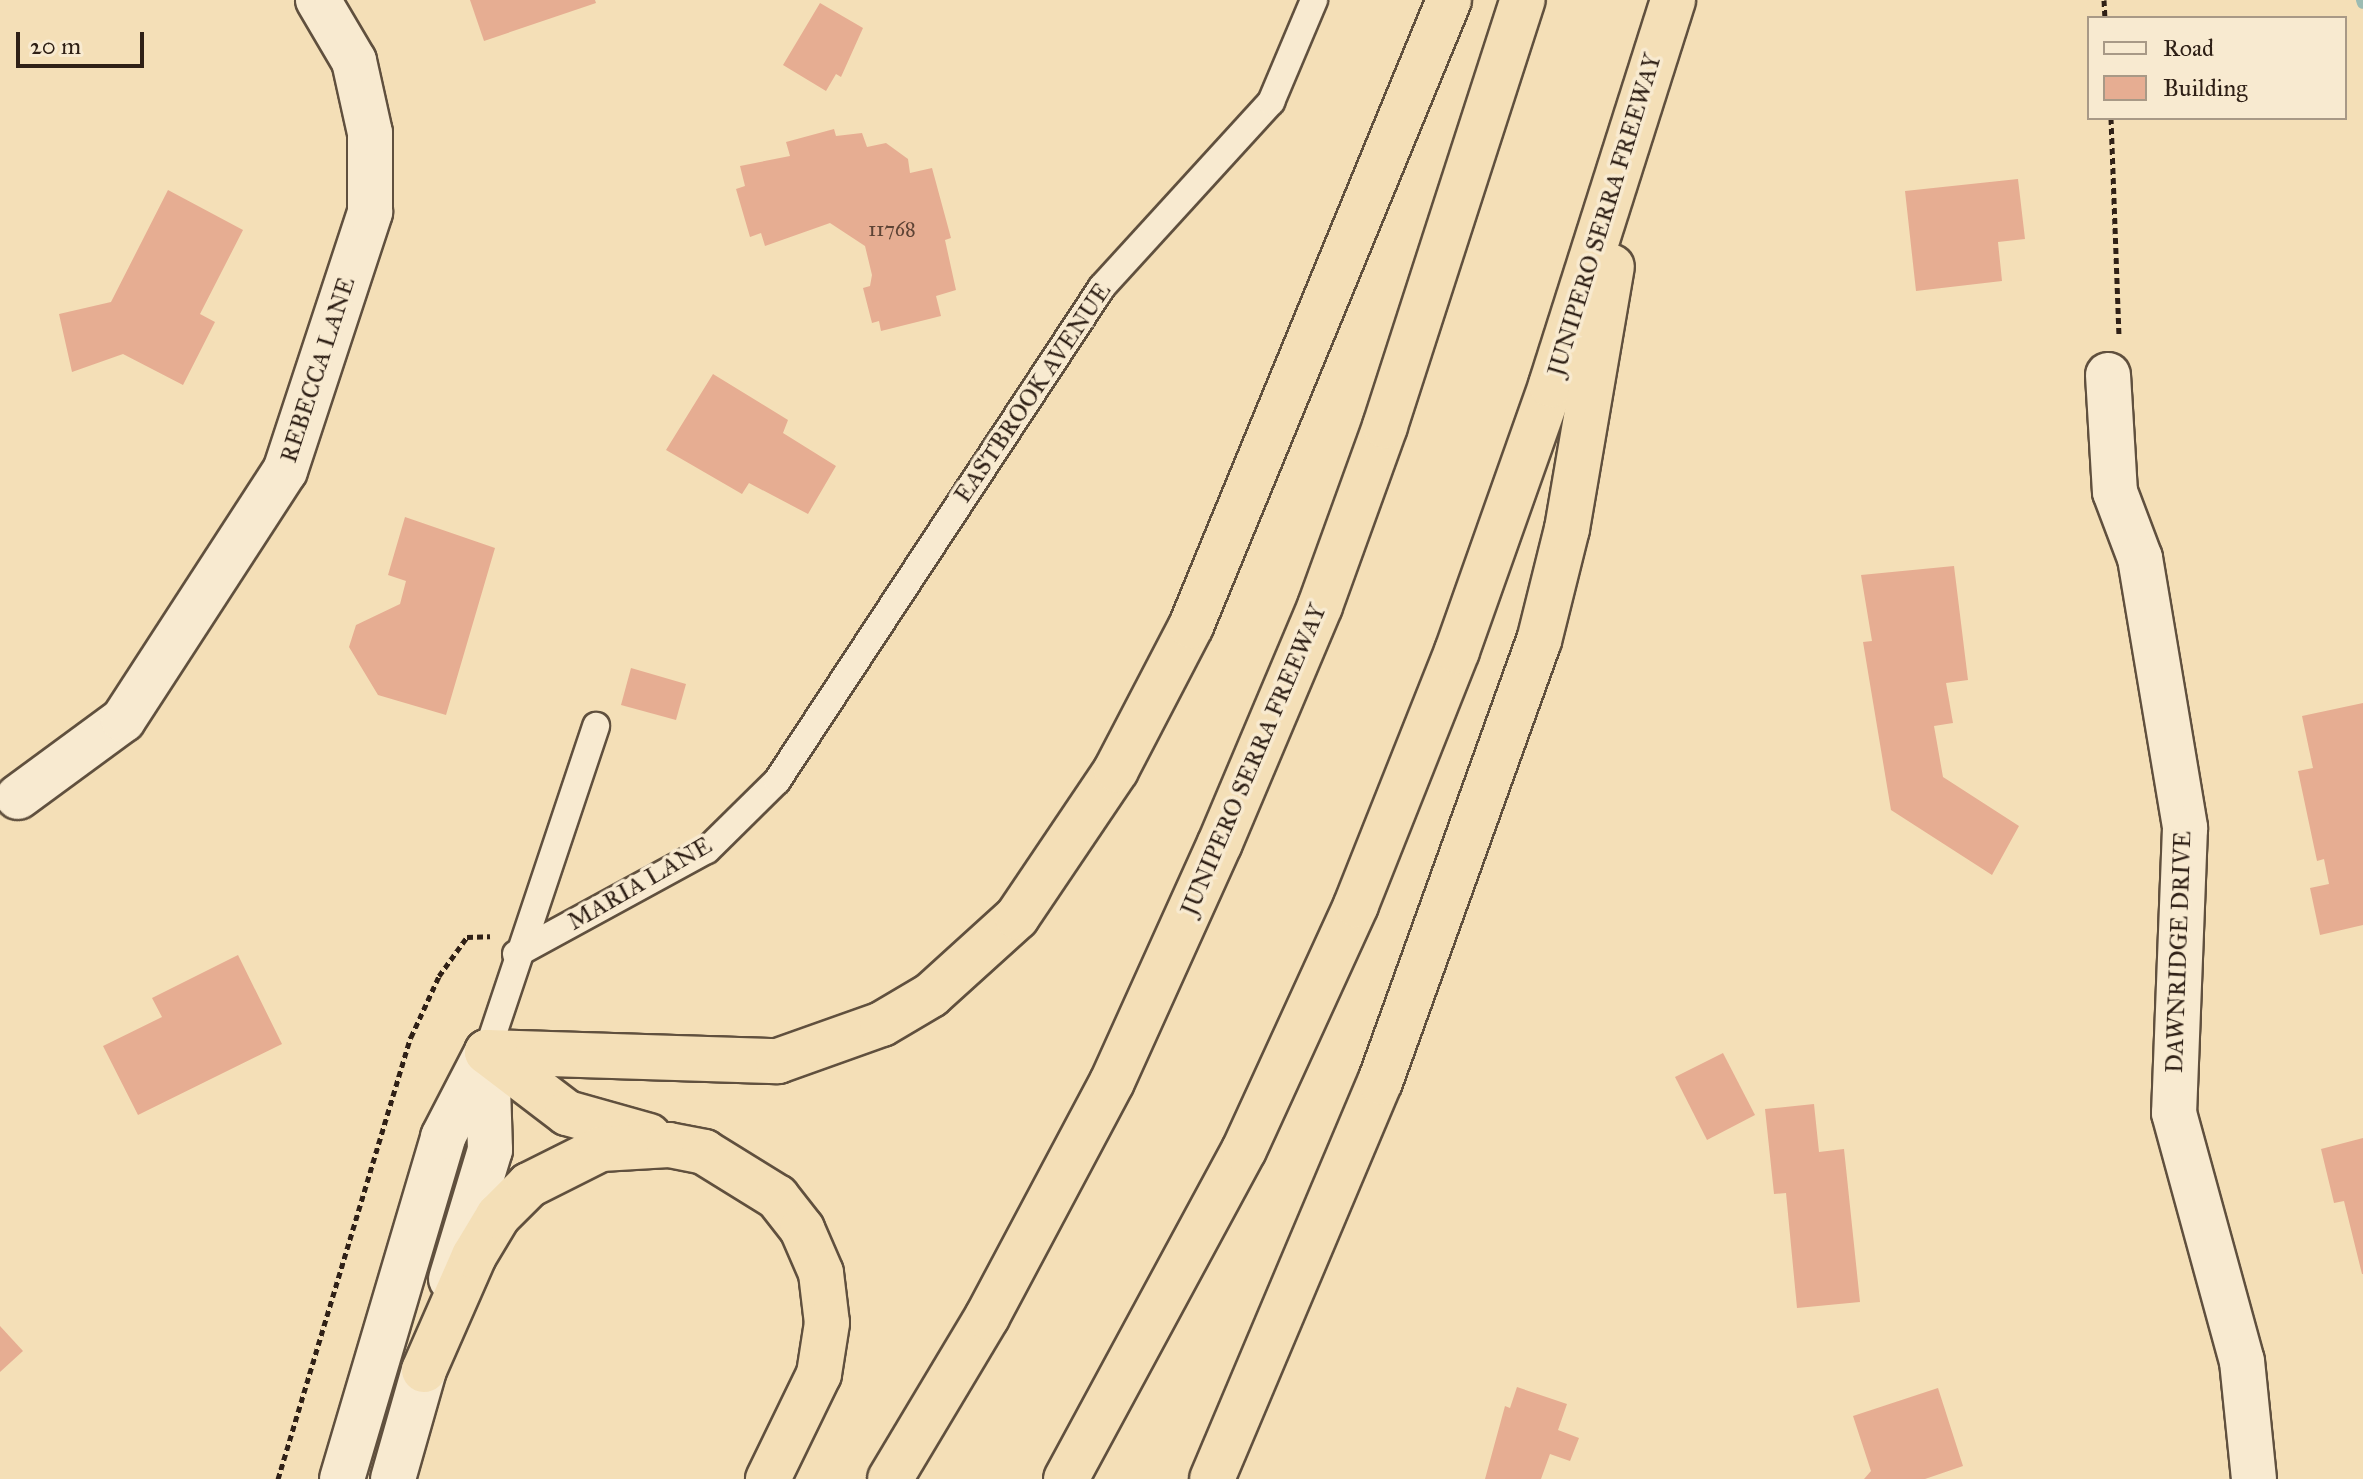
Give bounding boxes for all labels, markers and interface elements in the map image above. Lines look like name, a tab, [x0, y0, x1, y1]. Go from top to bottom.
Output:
scale bar	[20, 16, 148, 66]
legend	[2087, 16, 2347, 120]
text: 20 m	[30, 31, 81, 61]
text: Road	[2163, 33, 2214, 63]
street label: JUNIPERO SERRA FREEWAY	[1542, 50, 1668, 380]
text: Building	[2163, 73, 2248, 103]
house number: 11768	[868, 217, 916, 241]
street label: REBECCA LANE	[274, 274, 362, 466]
street label: EASTBROOK AVENUE	[949, 278, 1117, 508]
street label: JUNIPERO SERRA FREEWAY	[1175, 600, 1333, 920]
street label: DAWNRIDGE DRIVE	[2160, 830, 2198, 1074]
street label: MARIA LANE	[563, 831, 717, 937]

